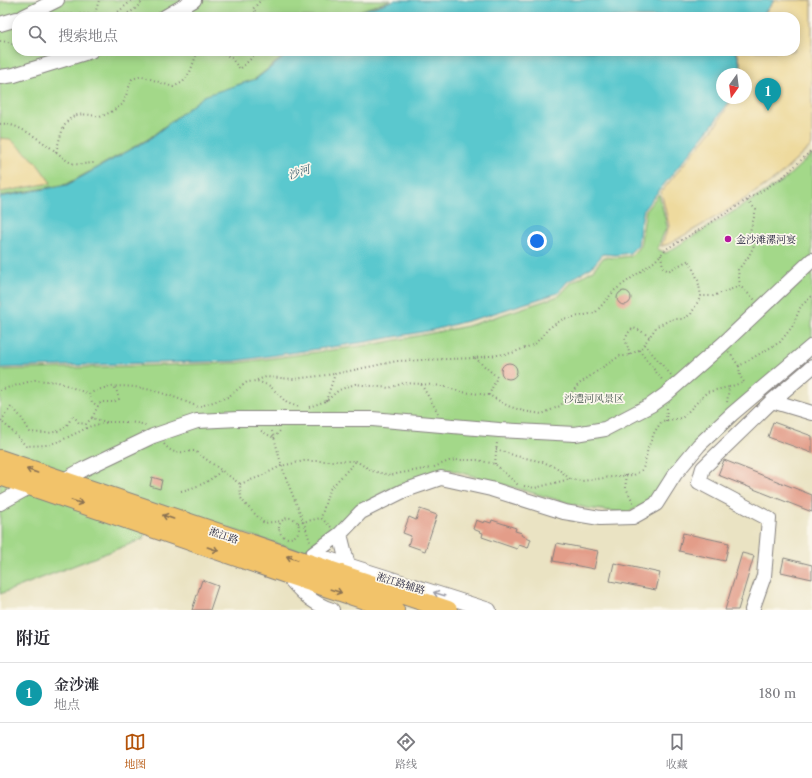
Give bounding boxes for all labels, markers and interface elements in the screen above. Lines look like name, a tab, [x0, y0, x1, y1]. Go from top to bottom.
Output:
search box	[12, 12, 800, 56]
icon: search	[26, 23, 48, 45]
text: 搜索地点	[58, 26, 118, 45]
north arrow	[716, 68, 752, 104]
pin: 1	[755, 78, 781, 111]
water label: 沙河	[286, 161, 314, 182]
your location	[527, 231, 547, 251]
place label: 金沙滩漯河宴	[736, 233, 796, 246]
marker: 金沙滩漯河宴	[723, 234, 733, 244]
park label: 沙澧河风景区	[564, 392, 624, 405]
one-way arrow	[26, 466, 38, 474]
one-way arrow	[70, 499, 83, 506]
one-way arrow	[162, 513, 175, 520]
street label: 淞江路	[208, 524, 240, 547]
one-way arrow	[206, 546, 219, 553]
one-way arrow	[285, 554, 298, 561]
street label: 淞江路辅路	[375, 570, 427, 597]
one-way arrow	[330, 587, 342, 595]
one-way arrow	[433, 590, 446, 597]
text: 附近	[16, 628, 50, 648]
text: 金沙滩	[54, 675, 99, 694]
text: 1	[26, 685, 32, 701]
text: 180 m	[759, 685, 796, 701]
text: 地点	[54, 696, 80, 712]
tab: 地图	[124, 731, 146, 771]
tab: 路线	[395, 731, 417, 771]
tab: 收藏	[666, 731, 688, 771]

